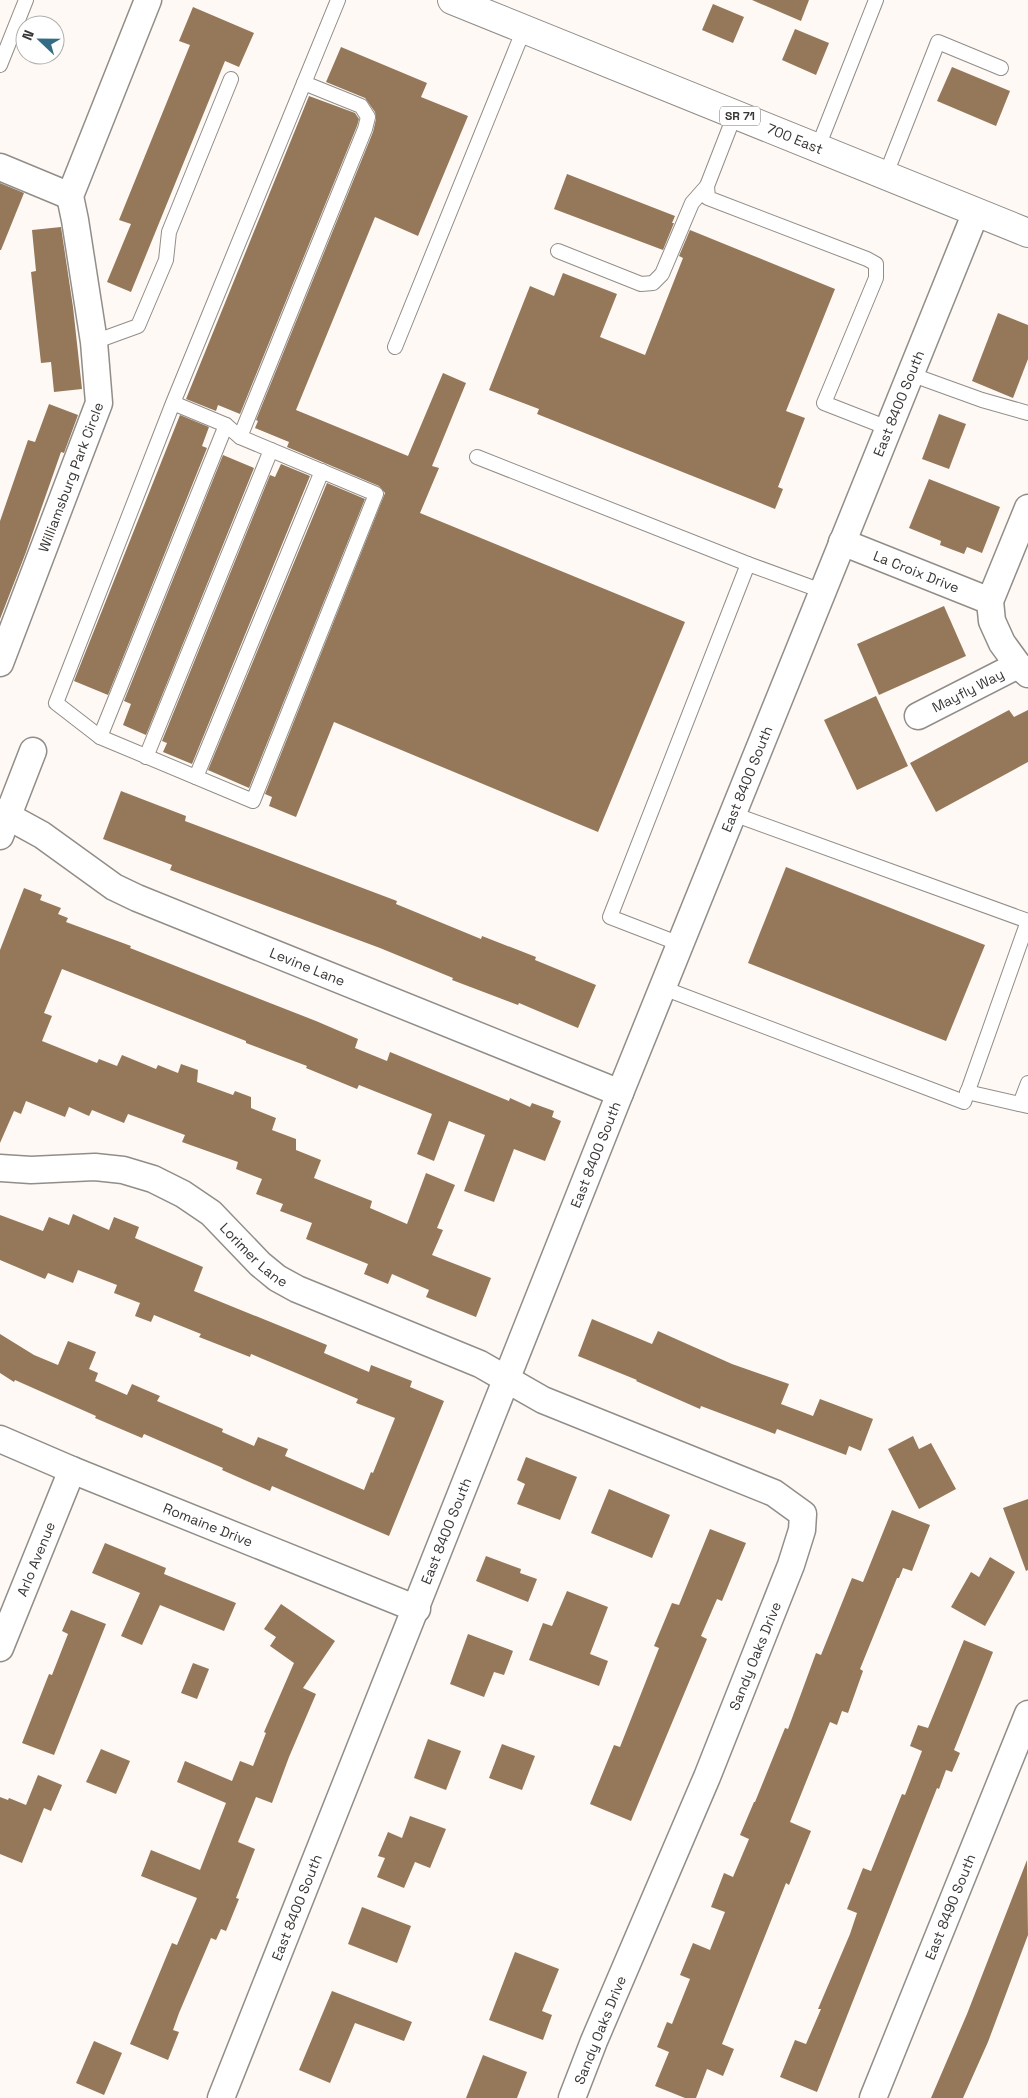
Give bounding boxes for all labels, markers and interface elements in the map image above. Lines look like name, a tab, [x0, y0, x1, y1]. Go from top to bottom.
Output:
north arrow	[15, 15, 65, 65]
text: N	[18, 27, 38, 43]
road number: SR 71	[720, 106, 760, 125]
street label: 700 East	[764, 119, 826, 158]
street label: East 8400 South	[869, 348, 928, 459]
street label: Williamsburg Park Circle	[34, 399, 108, 555]
street label: La Croix Drive	[871, 546, 962, 597]
street label: Mayfly Way	[929, 665, 1007, 716]
street label: East 8400 South	[717, 723, 776, 835]
street label: Levine Lane	[267, 944, 348, 990]
street label: East 8400 South	[566, 1099, 625, 1211]
street label: Lorimer Lane	[216, 1219, 291, 1291]
street label: East 8400 South	[417, 1475, 475, 1587]
street label: Romaine Drive	[161, 1499, 255, 1551]
street label: Arlo Avenue	[13, 1519, 59, 1599]
street label: Sandy Oaks Drive	[725, 1599, 785, 1713]
street label: East 8490 South	[921, 1851, 980, 1963]
street label: East 8400 South	[267, 1852, 326, 1963]
street label: Sandy Oaks Drive	[570, 1973, 630, 2087]

